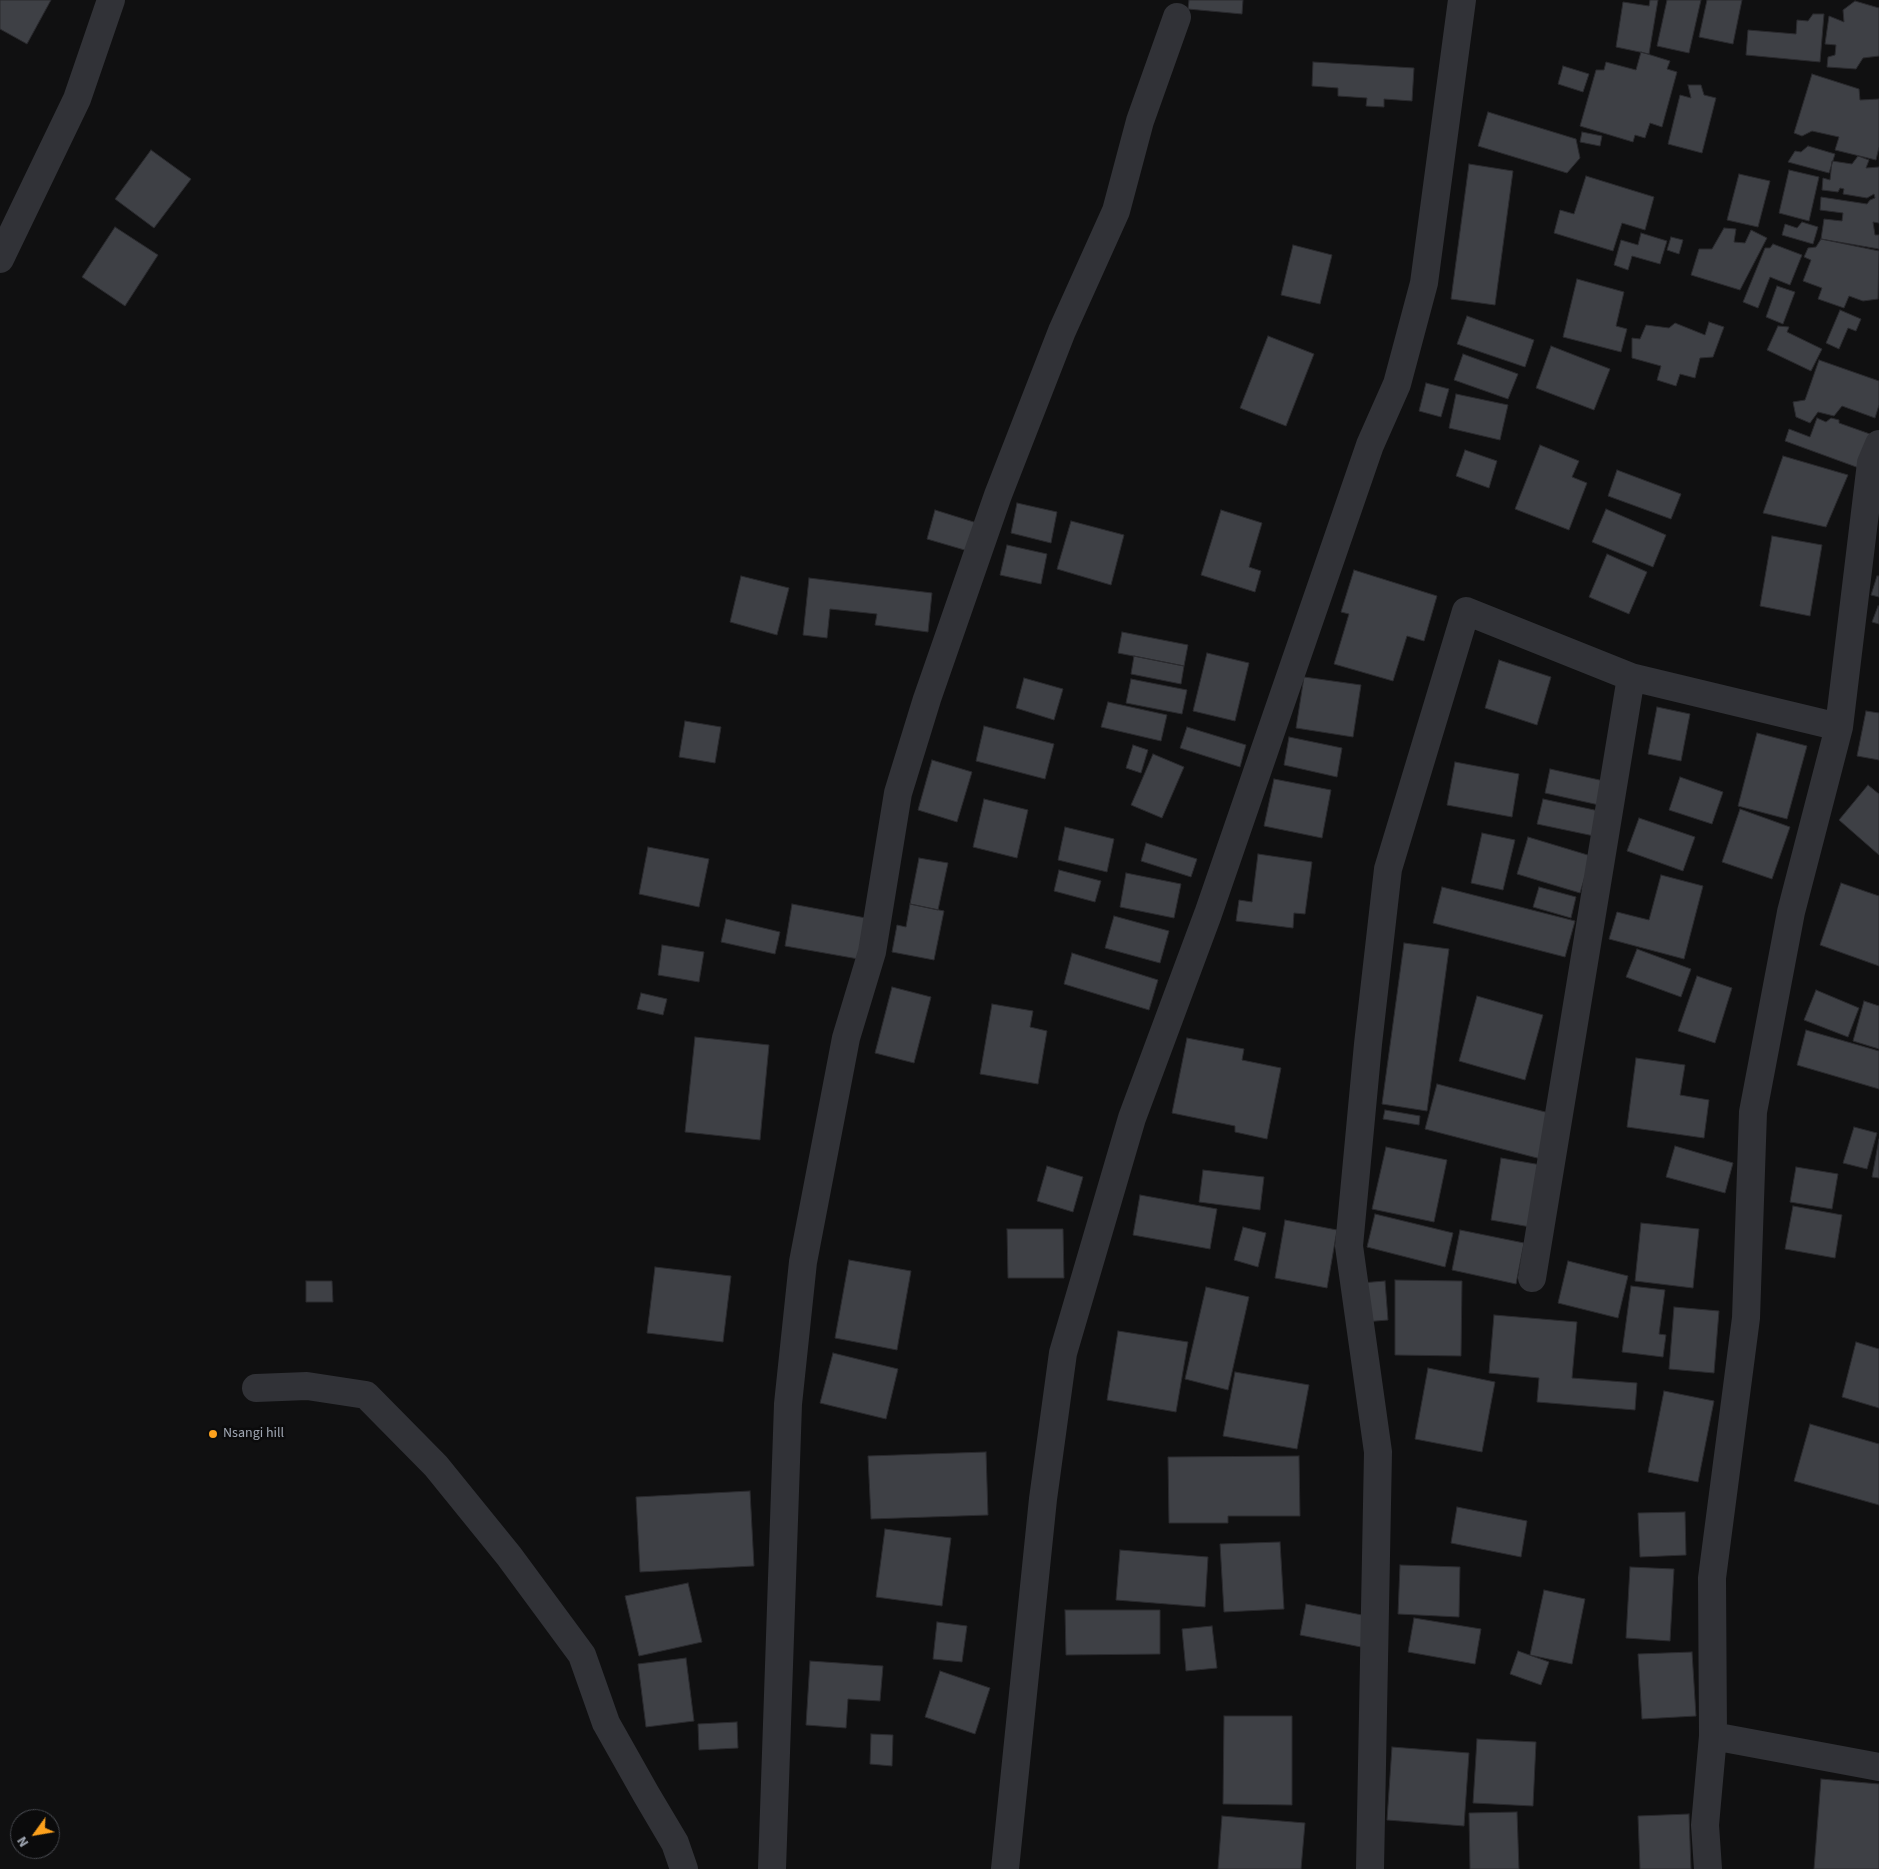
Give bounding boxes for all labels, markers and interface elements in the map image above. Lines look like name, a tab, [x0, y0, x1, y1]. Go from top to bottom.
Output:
place label: Nsangi hill	[223, 1426, 284, 1442]
marker: Nsangi hill	[207, 1428, 219, 1440]
north arrow	[10, 1809, 60, 1859]
text: N	[12, 1832, 34, 1851]

